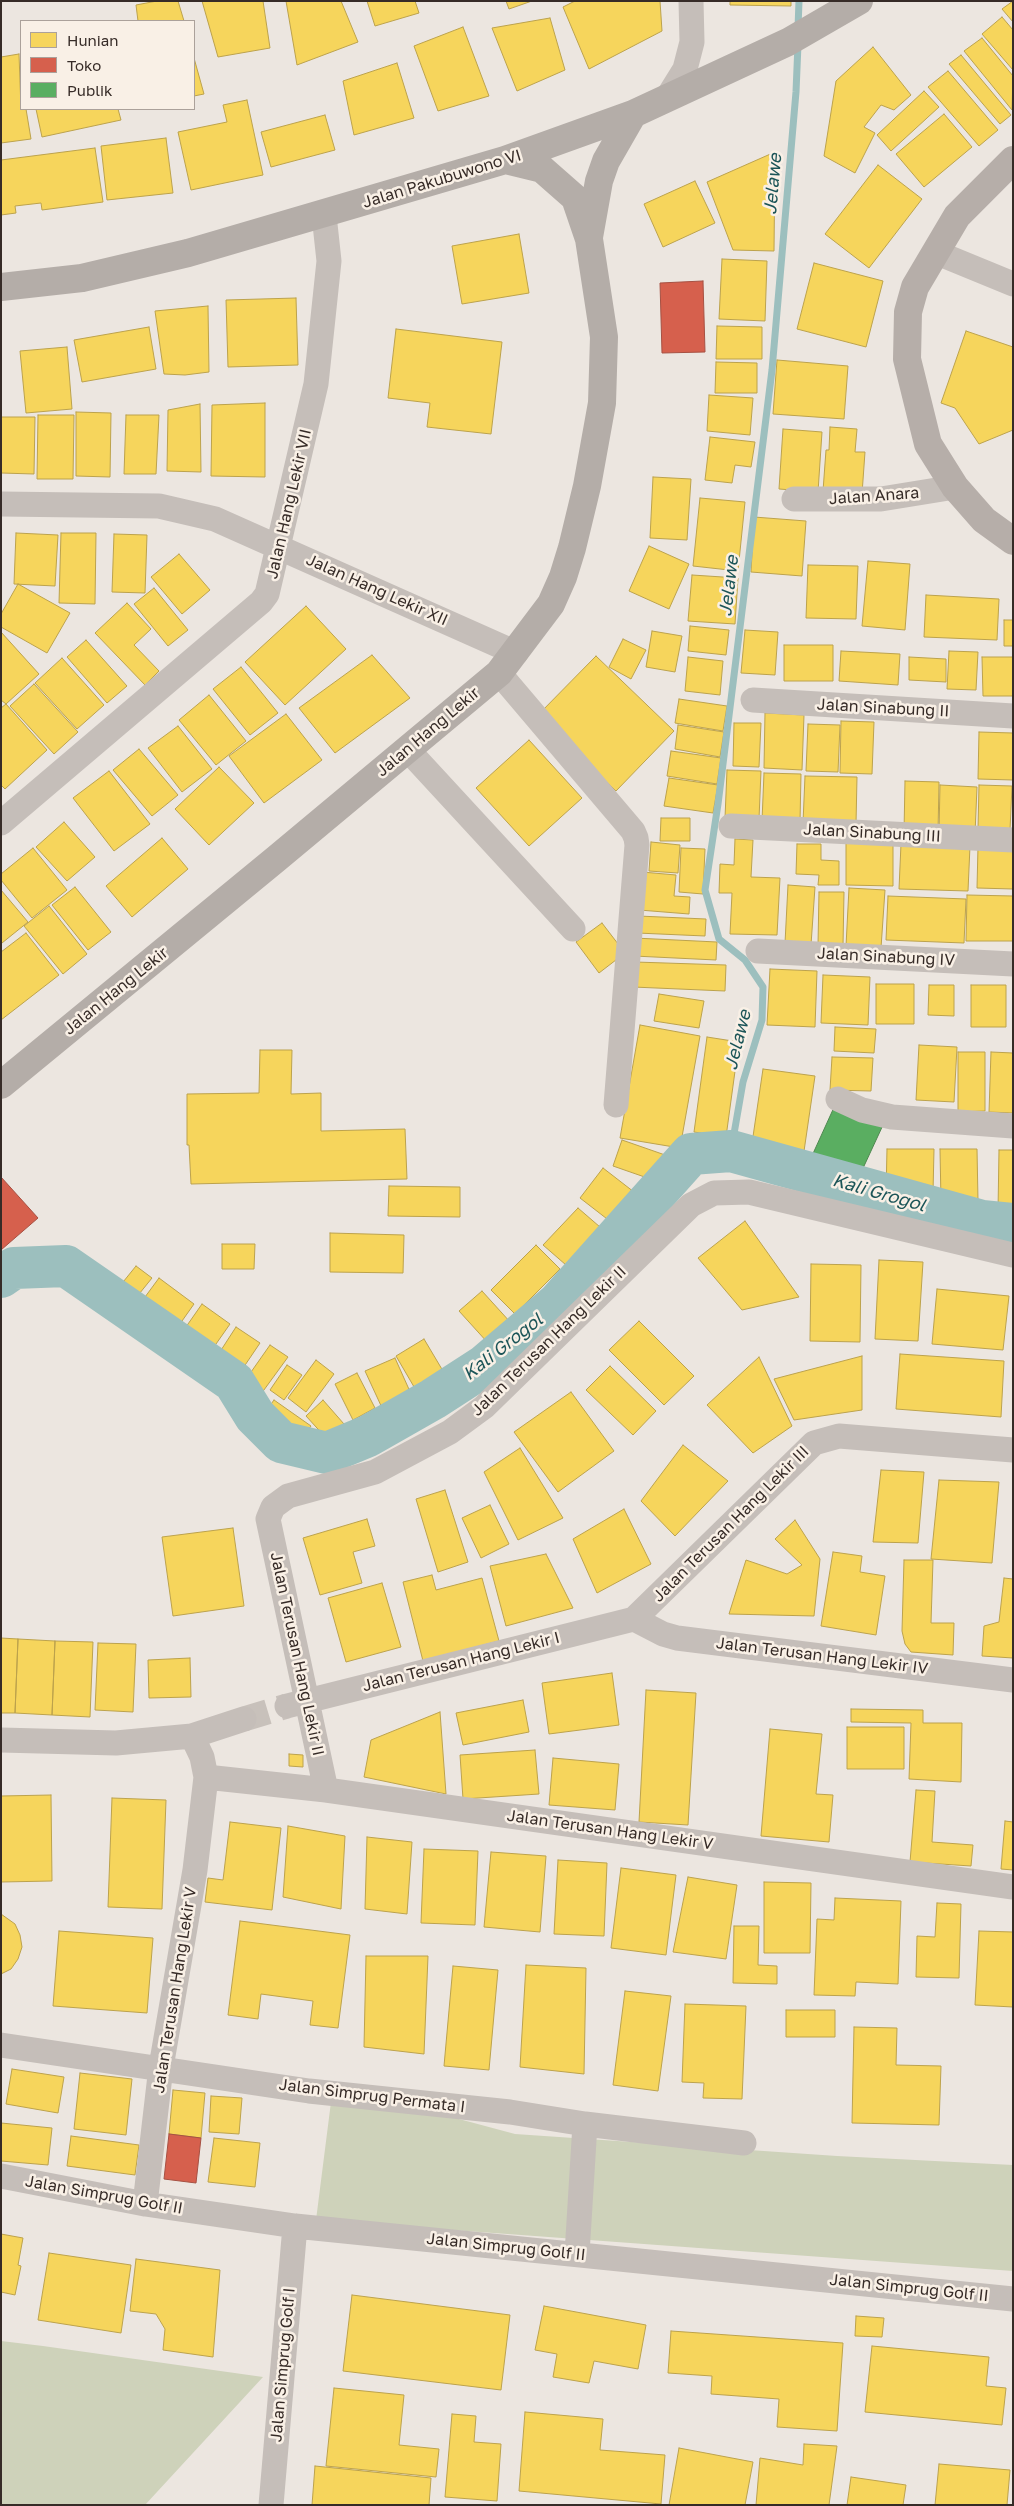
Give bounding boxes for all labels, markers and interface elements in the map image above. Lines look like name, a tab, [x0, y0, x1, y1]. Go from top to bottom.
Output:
legend	[20, 20, 195, 110]
text: Hunian	[67, 31, 118, 49]
text: Toko	[67, 56, 101, 74]
text: Publik	[67, 81, 112, 99]
street label: Jalan Pakubuwono VI	[360, 146, 524, 212]
water label: Jelawe	[760, 153, 786, 215]
street label: Jalan Hang Lekir VII	[262, 427, 316, 581]
street label: Jalan Anara	[828, 483, 920, 509]
street label: Jalan Hang Lekir XII	[303, 550, 451, 630]
water label: Jelawe	[715, 554, 743, 618]
street label: Jalan Hang Lekir	[373, 683, 483, 781]
street label: Jalan Sinabung II	[816, 695, 950, 721]
street label: Jalan Sinabung III	[803, 820, 941, 846]
street label: Jalan Hang Lekir	[60, 943, 172, 1039]
street label: Jalan Sinabung IV	[816, 944, 956, 970]
water label: Jelawe	[720, 1008, 756, 1072]
water label: Kali Grogol	[830, 1169, 928, 1217]
street label: Jalan Terusan Hang Lekir II	[468, 1262, 630, 1420]
water label: Kali Grogol	[459, 1309, 547, 1385]
street label: Jalan Terusan Hang Lekir III	[649, 1442, 813, 1606]
street label: Jalan Terusan Hang Lekir II	[266, 1550, 328, 1758]
street label: Jalan Terusan Hang Lekir I	[360, 1628, 562, 1696]
street label: Jalan Terusan Hang Lekir IV	[715, 1633, 929, 1679]
street label: Jalan Terusan Hang Lekir V	[505, 1806, 715, 1854]
street label: Jalan Terusan Hang Lekir V	[149, 1886, 201, 2094]
street label: Jalan Simprug Permata I	[278, 2075, 466, 2117]
street label: Jalan Simprug Golf II	[24, 2172, 184, 2218]
street label: Jalan Simprug Golf II	[426, 2229, 586, 2265]
street label: Jalan Simprug Golf II	[829, 2270, 989, 2306]
street label: Jalan Simprug Golf I	[267, 2287, 299, 2443]

